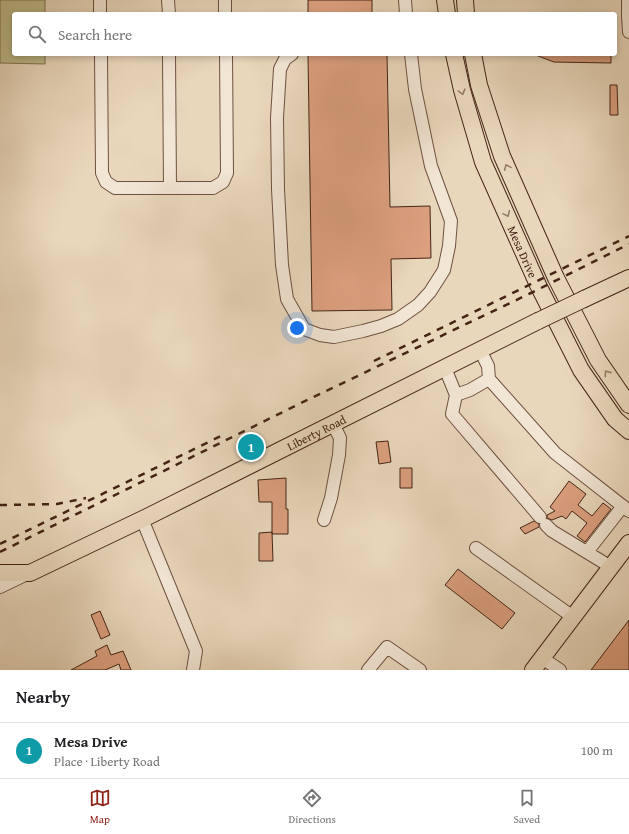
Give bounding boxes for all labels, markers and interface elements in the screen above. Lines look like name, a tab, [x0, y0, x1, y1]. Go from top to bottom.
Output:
search box	[12, 12, 617, 56]
icon: search	[26, 23, 48, 45]
text: Search here	[58, 24, 132, 45]
one-way arrow	[458, 89, 466, 95]
one-way arrow	[504, 164, 512, 172]
one-way arrow	[502, 210, 510, 217]
street label: Mesa Drive	[504, 223, 542, 281]
your location	[287, 318, 307, 338]
one-way arrow	[604, 370, 612, 377]
street label: Liberty Road	[284, 410, 349, 454]
pin: 1	[238, 432, 264, 462]
text: Nearby	[16, 684, 70, 709]
text: Mesa Drive	[54, 731, 128, 752]
text: 1	[26, 741, 32, 760]
text: 100 m	[581, 741, 613, 760]
text: Place · Liberty Road	[54, 752, 160, 771]
tab: Map	[89, 787, 111, 827]
tab: Directions	[289, 787, 336, 827]
tab: Saved	[513, 787, 540, 827]

